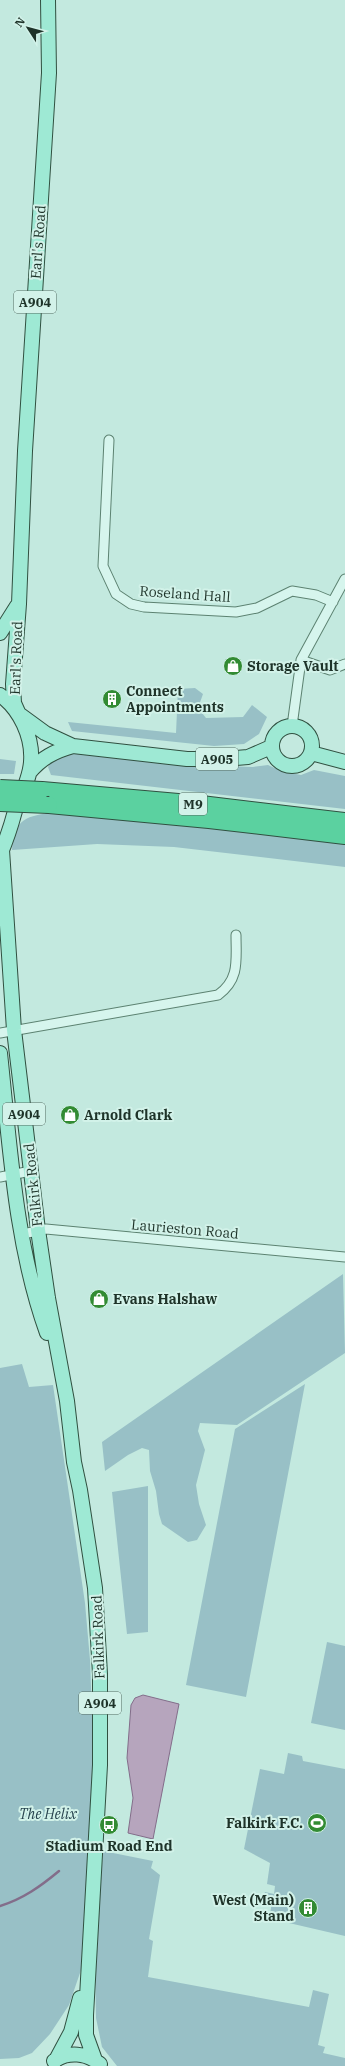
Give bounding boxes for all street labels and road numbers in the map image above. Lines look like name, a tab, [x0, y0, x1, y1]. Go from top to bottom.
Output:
street label: Earl's Road	[26, 204, 50, 279]
road number: A904	[14, 291, 56, 313]
street label: Roseland Hall	[139, 582, 231, 606]
street label: Earl's Road	[6, 620, 26, 695]
road number: A905	[196, 748, 238, 770]
road number: M9	[179, 793, 207, 815]
road number: A904	[3, 1103, 45, 1125]
street label: Falkirk Road	[20, 1142, 46, 1228]
street label: Laurieston Road	[131, 1215, 240, 1243]
street label: Falkirk Road	[88, 1594, 108, 1679]
road number: A904	[79, 1692, 121, 1714]

